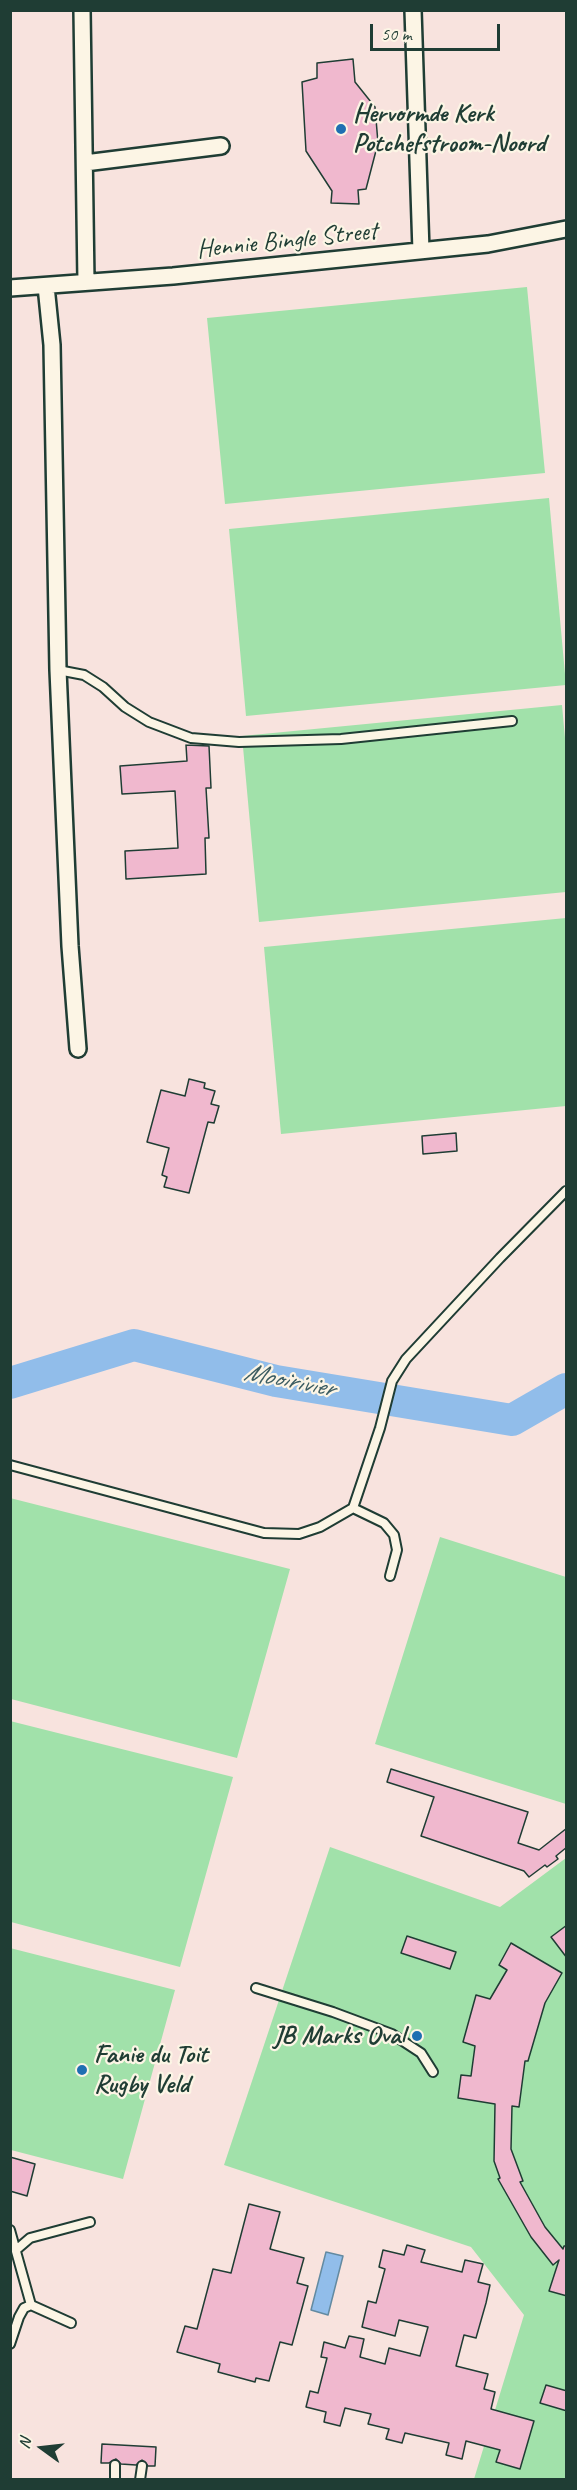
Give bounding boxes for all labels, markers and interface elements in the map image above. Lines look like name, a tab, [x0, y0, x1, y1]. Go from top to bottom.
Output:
scale bar	[373, 12, 504, 50]
text: 50 m	[381, 23, 412, 45]
place label: Hervormde Kerk Potchefstroom-Noord	[353, 98, 545, 160]
marker: Hervormde Kerk Potchefstroom-Noord	[334, 122, 348, 136]
street label: Hennie Bingle Street	[195, 216, 379, 266]
water label: Mooirivier	[241, 1356, 337, 1406]
place label: JB Marks Oval	[273, 2020, 405, 2052]
marker: JB Marks Oval	[410, 2029, 424, 2043]
place label: Fanie du Toit Rugby Veld	[94, 2039, 208, 2100]
marker: Fanie du Toit Rugby Veld	[75, 2063, 89, 2077]
north arrow	[12, 2418, 72, 2478]
text: N	[14, 2436, 36, 2451]

